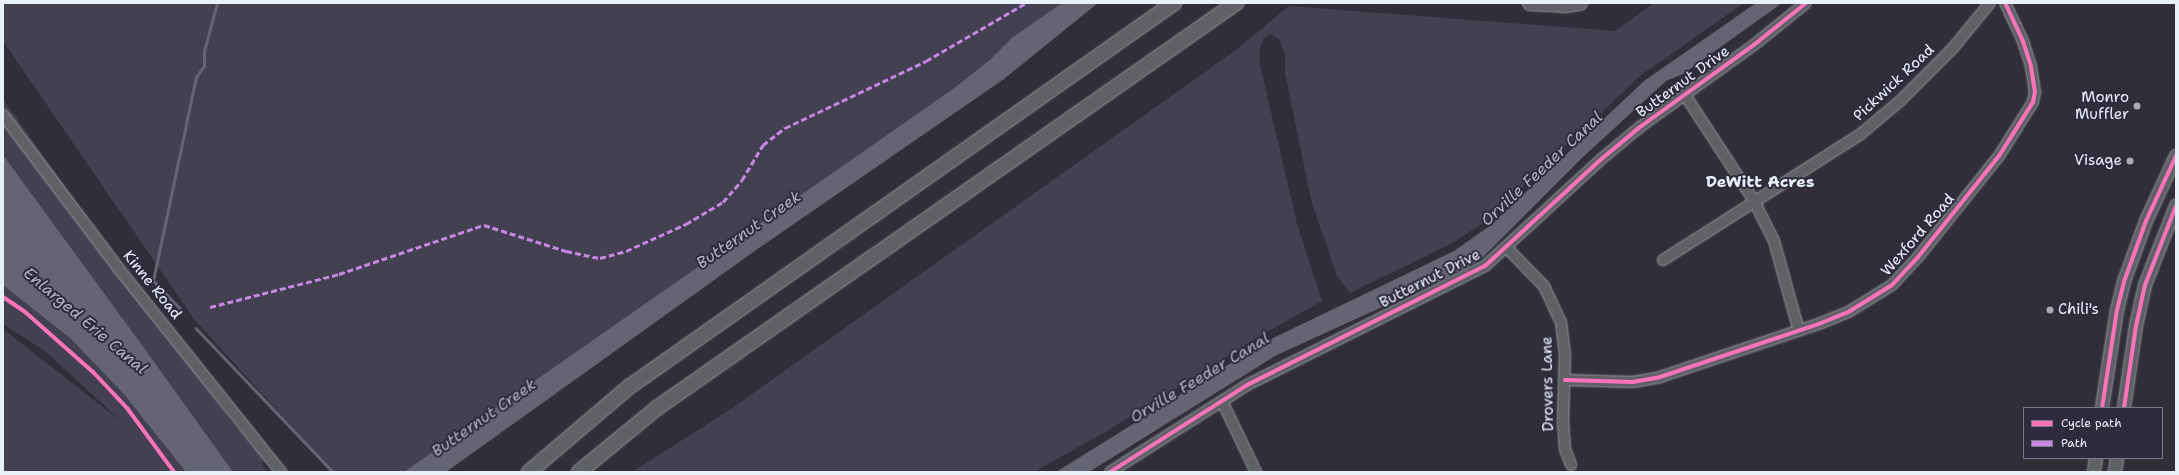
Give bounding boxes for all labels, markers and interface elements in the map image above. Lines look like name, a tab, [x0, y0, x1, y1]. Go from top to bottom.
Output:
street label: Pickwick Road	[1850, 41, 1938, 125]
street label: Butternut Drive	[1633, 42, 1733, 122]
place label: Monro Muffler	[2075, 88, 2129, 123]
marker: Monro Muffler	[2132, 101, 2142, 111]
water label: Orville Feeder Canal	[1477, 108, 1607, 230]
place label: Visage	[2074, 152, 2122, 170]
marker: Visage	[2125, 156, 2135, 166]
district label: DeWitt Acres	[1706, 172, 1814, 192]
water label: Butternut Creek	[693, 187, 805, 273]
street label: Wexford Road	[1877, 190, 1959, 280]
street label: Butternut Drive	[1377, 246, 1483, 312]
street label: Kinne Road	[119, 247, 185, 323]
water label: Enlarged Erie Canal	[19, 264, 151, 378]
place label: Chili's	[2058, 301, 2099, 319]
marker: Chili's	[2045, 305, 2055, 315]
water label: Orville Feeder Canal	[1127, 329, 1273, 427]
street label: Drovers Lane	[1538, 336, 1558, 432]
water label: Butternut Creek	[428, 375, 540, 461]
legend	[2023, 407, 2163, 459]
text: Cycle path	[2061, 415, 2122, 431]
text: Path	[2061, 435, 2087, 451]

